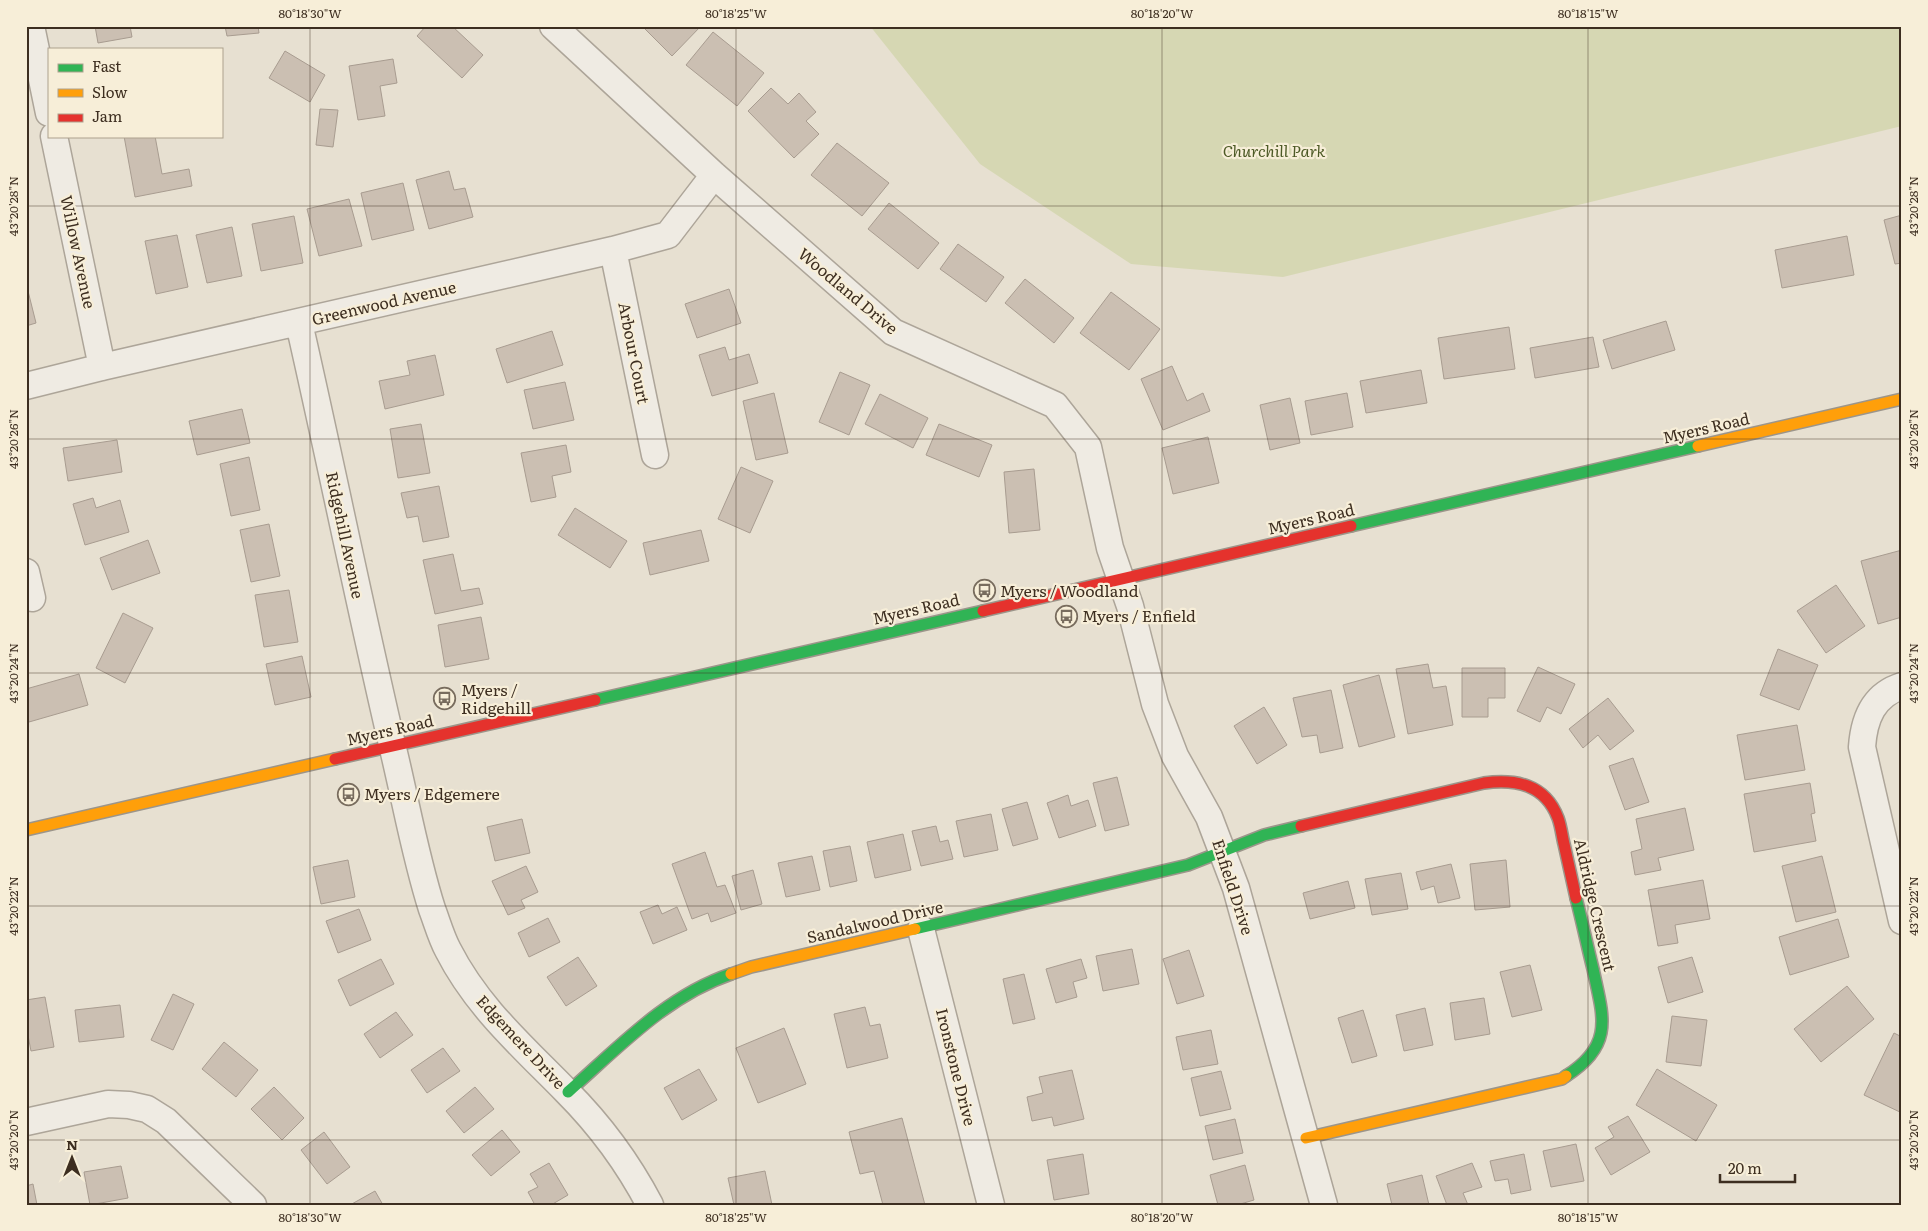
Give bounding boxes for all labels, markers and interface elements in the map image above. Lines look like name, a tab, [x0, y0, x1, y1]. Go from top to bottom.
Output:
text: 80°18'30"W	[279, 4, 342, 22]
text: 80°18'25"W	[705, 4, 767, 22]
text: 80°18'20"W	[1131, 4, 1193, 22]
text: 80°18'15"W	[1558, 4, 1618, 22]
legend	[48, 48, 222, 138]
text: Fast	[92, 54, 121, 77]
text: Slow	[92, 80, 127, 103]
text: Jam	[92, 104, 123, 127]
park label: Churchill Park	[1223, 138, 1326, 162]
text: 43°20'28"N	[4, 176, 22, 236]
text: 43°20'28"N	[1904, 176, 1922, 236]
street label: Willow Avenue	[55, 193, 103, 311]
street label: Woodland Drive	[793, 241, 904, 339]
street label: Greenwood Avenue	[309, 274, 458, 330]
street label: Arbour Court	[613, 300, 657, 406]
street label: Myers Road	[1660, 405, 1752, 449]
text: 43°20'26"N	[4, 409, 22, 469]
text: 43°20'26"N	[1904, 409, 1922, 469]
street label: Ridgehill Avenue	[321, 469, 371, 601]
street label: Myers Road	[1265, 496, 1357, 540]
place label: Myers / Woodland	[1000, 578, 1139, 602]
bus stop icon: Myers / Woodland	[972, 579, 996, 603]
street label: Myers Road	[870, 586, 962, 630]
place label: Myers / Enfield	[1082, 603, 1196, 627]
bus stop icon: Myers / Enfield	[1054, 604, 1078, 628]
text: 43°20'24"N	[4, 643, 22, 703]
text: 43°20'24"N	[1904, 643, 1922, 703]
place label: Myers / Ridgehill	[461, 677, 531, 719]
bus stop icon: Myers / Ridgehill	[433, 687, 457, 711]
street label: Myers Road	[344, 707, 436, 751]
place label: Myers / Edgemere	[364, 781, 500, 805]
bus stop icon: Myers / Edgemere	[336, 782, 360, 806]
street label: Enfield Drive	[1207, 836, 1261, 938]
street label: Aldridge Crescent	[1569, 836, 1623, 974]
text: 43°20'22"N	[4, 876, 22, 936]
text: 43°20'22"N	[1904, 876, 1922, 936]
street label: Sandalwood Drive	[804, 894, 945, 948]
street label: Edgemere Drive	[472, 989, 572, 1094]
street label: Ironstone Drive	[931, 1005, 983, 1128]
text: 43°20'20"N	[4, 1110, 22, 1170]
text: 43°20'20"N	[1904, 1110, 1922, 1170]
north arrow	[48, 1134, 98, 1184]
text: N	[66, 1134, 78, 1154]
scale bar	[1720, 1151, 1796, 1183]
text: 20 m	[1728, 1156, 1762, 1179]
text: 80°18'30"W	[279, 1208, 342, 1226]
text: 80°18'25"W	[705, 1208, 767, 1226]
text: 80°18'20"W	[1131, 1208, 1193, 1226]
text: 80°18'15"W	[1558, 1208, 1618, 1226]

